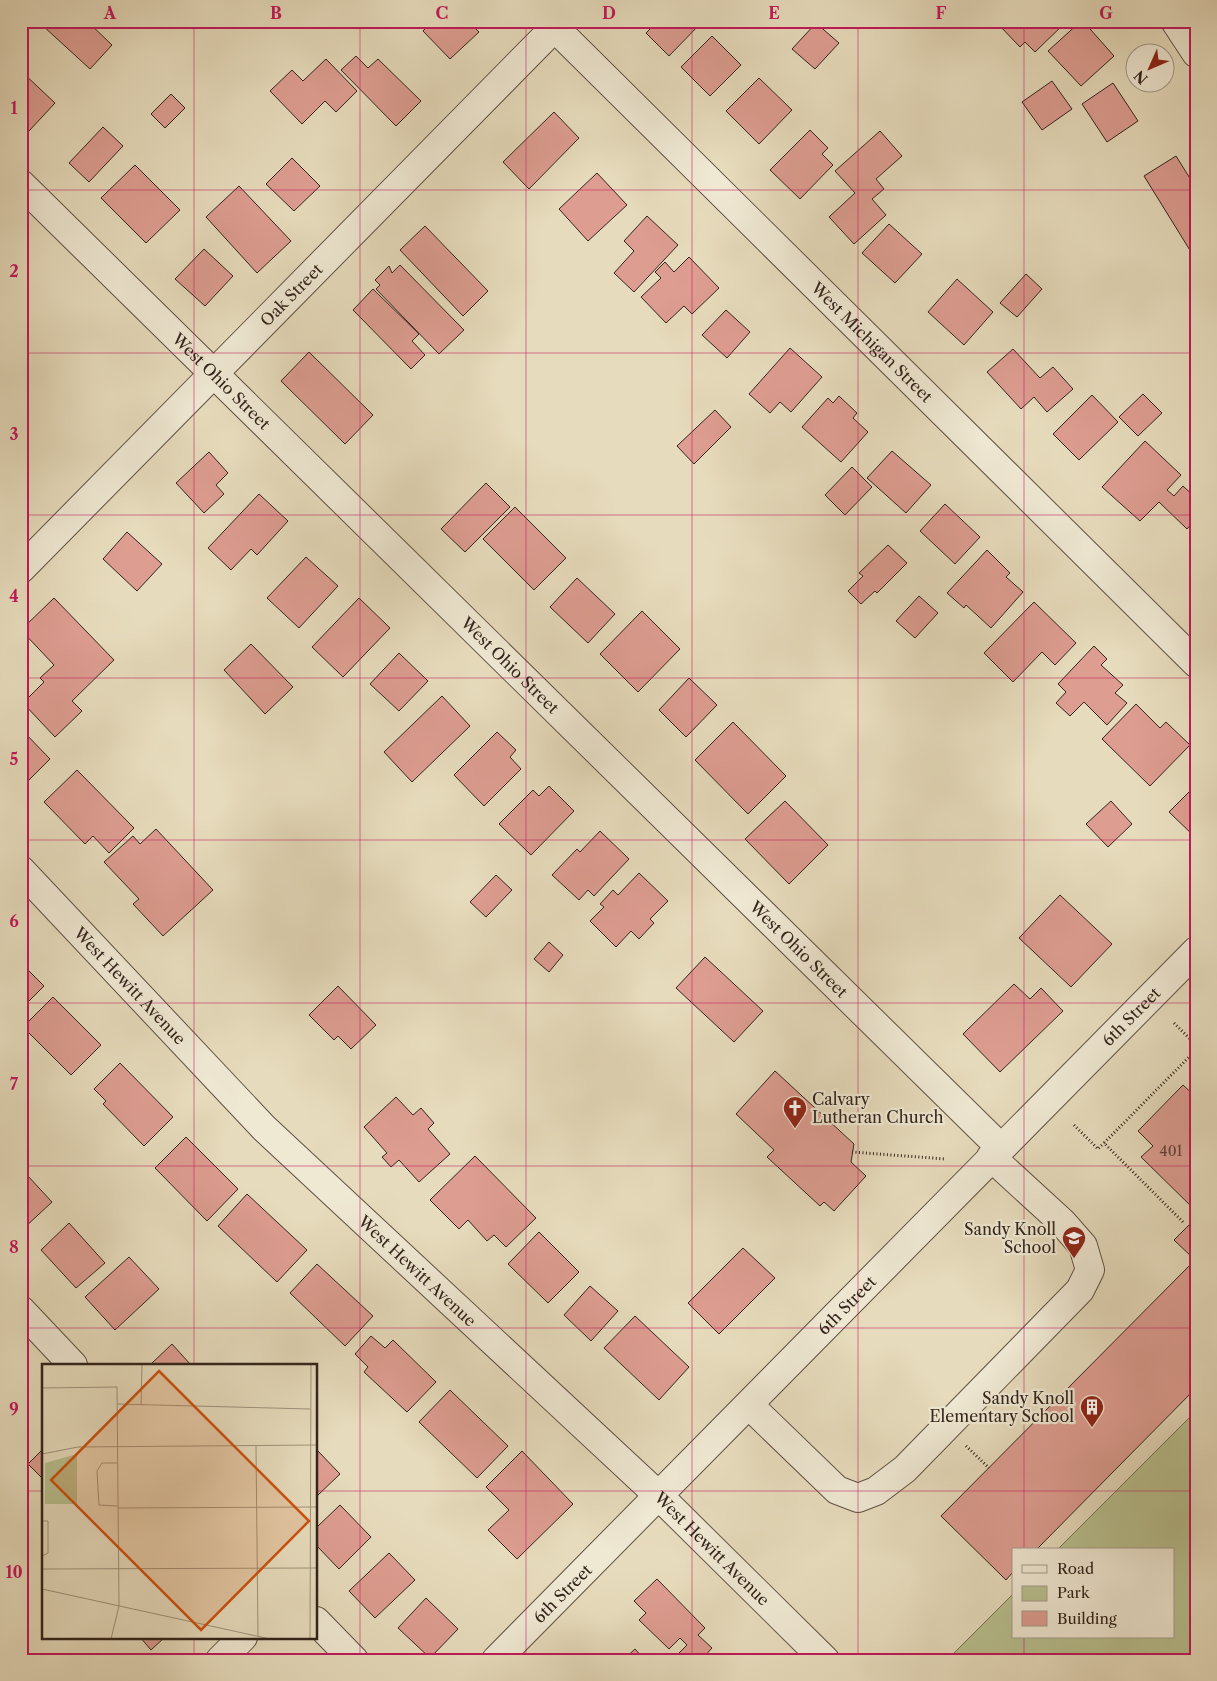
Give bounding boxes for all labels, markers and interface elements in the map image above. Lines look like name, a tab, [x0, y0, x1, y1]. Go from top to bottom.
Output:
text: A	[103, 3, 117, 23]
text: B	[270, 3, 282, 23]
text: C	[436, 3, 448, 23]
text: D	[602, 3, 616, 23]
text: E	[768, 3, 780, 23]
text: F	[936, 3, 947, 23]
text: G	[1099, 3, 1113, 23]
north arrow	[1124, 42, 1174, 92]
text: N	[1130, 67, 1151, 88]
text: 1	[10, 98, 18, 118]
street label: Oak Street	[256, 259, 327, 330]
text: 2	[9, 261, 19, 281]
street label: West Michigan Street	[806, 277, 937, 407]
street label: West Ohio Street	[167, 328, 275, 434]
text: 3	[9, 424, 19, 444]
text: 4	[9, 586, 19, 606]
street label: West Ohio Street	[456, 612, 563, 718]
text: 5	[10, 749, 19, 769]
street label: West Ohio Street	[745, 896, 852, 1002]
text: 6	[9, 911, 19, 931]
street label: West Hewitt Avenue	[69, 922, 190, 1049]
street label: 6th Street	[1098, 983, 1165, 1050]
text: 7	[10, 1074, 19, 1094]
place label: Calvary Lutheran Church	[812, 1089, 944, 1127]
church icon: Calvary Lutheran Church	[782, 1095, 808, 1129]
house number: 401	[1160, 1142, 1183, 1160]
street label: West Hewitt Avenue	[353, 1210, 481, 1331]
place label: Sandy Knoll School	[964, 1219, 1056, 1257]
school or university icon: Sandy Knoll School	[1061, 1225, 1087, 1259]
text: 8	[9, 1237, 19, 1257]
street label: 6th Street	[813, 1271, 880, 1339]
inset map	[42, 1364, 318, 1638]
place label: Sandy Knoll Elementary School	[930, 1388, 1074, 1426]
building icon: Sandy Knoll Elementary School	[1079, 1394, 1105, 1428]
text: 9	[9, 1399, 19, 1419]
street label: West Hewitt Avenue	[650, 1487, 774, 1610]
legend	[1012, 1548, 1174, 1638]
text: Road	[1057, 1559, 1094, 1578]
street label: 6th Street	[529, 1560, 596, 1627]
text: 10	[5, 1562, 23, 1582]
text: Park	[1057, 1583, 1091, 1602]
text: Building	[1057, 1609, 1117, 1628]

